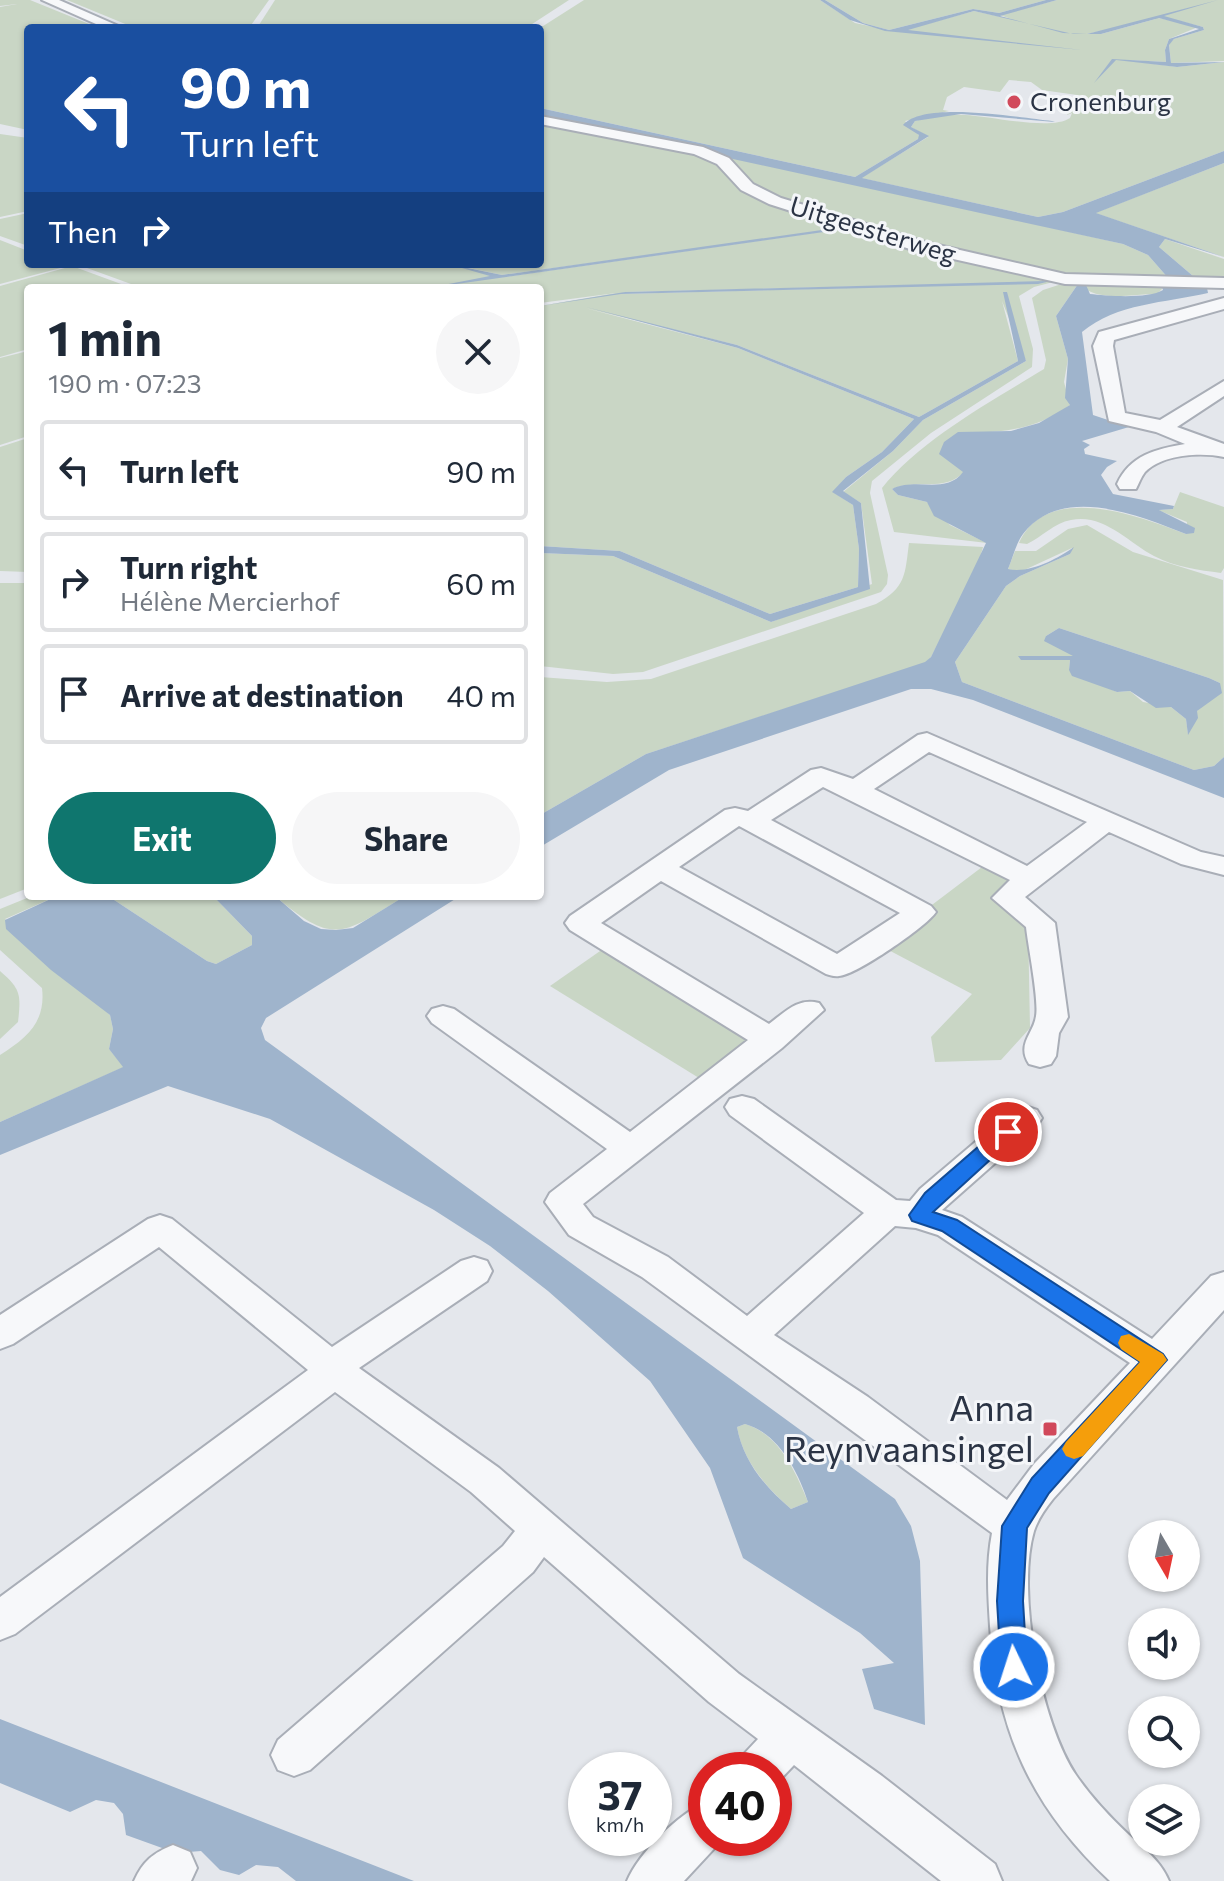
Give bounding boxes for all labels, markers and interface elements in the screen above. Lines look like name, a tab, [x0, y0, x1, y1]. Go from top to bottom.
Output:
text: 90 m	[180, 51, 311, 120]
icon: left	[48, 56, 152, 160]
place label: Cronenburg	[1030, 85, 1171, 116]
marker: Cronenburg	[1005, 93, 1023, 111]
text: Turn left	[180, 120, 319, 164]
street label: Uitgeesterweg	[787, 189, 960, 269]
icon: right	[133, 208, 177, 252]
text: Then	[48, 212, 117, 249]
text: 1 min	[48, 307, 162, 366]
button: close	[436, 310, 520, 394]
text: 190 m · 07:23	[48, 367, 202, 398]
icon: left	[52, 448, 96, 492]
text: Turn left	[120, 452, 239, 489]
text: 90 m	[446, 452, 516, 489]
text: Turn right	[120, 548, 257, 585]
icon: right	[52, 560, 96, 604]
text: 60 m	[446, 564, 516, 601]
text: Hélène Mercierhof	[120, 585, 340, 616]
icon: arrive	[52, 672, 96, 716]
text: Arrive at destination	[120, 676, 404, 713]
text: 40 m	[447, 676, 516, 713]
button: Exit	[48, 792, 276, 884]
button: Share	[292, 792, 520, 884]
pin	[974, 1098, 1042, 1166]
icon: arrive	[986, 1110, 1030, 1154]
place label: Anna Reynvaansingel	[784, 1384, 1034, 1469]
marker: Anna Reynvaansingel	[1041, 1420, 1059, 1438]
north arrow	[1128, 1520, 1200, 1592]
map controls	[1128, 1520, 1200, 1856]
button: sound	[1128, 1608, 1200, 1680]
position arrow	[972, 1625, 1056, 1709]
button: search	[1128, 1696, 1200, 1768]
speed limit sign: 40	[688, 1752, 792, 1856]
text: 37	[598, 1769, 642, 1818]
button: layers	[1128, 1784, 1200, 1856]
text: km/h	[596, 1812, 644, 1836]

